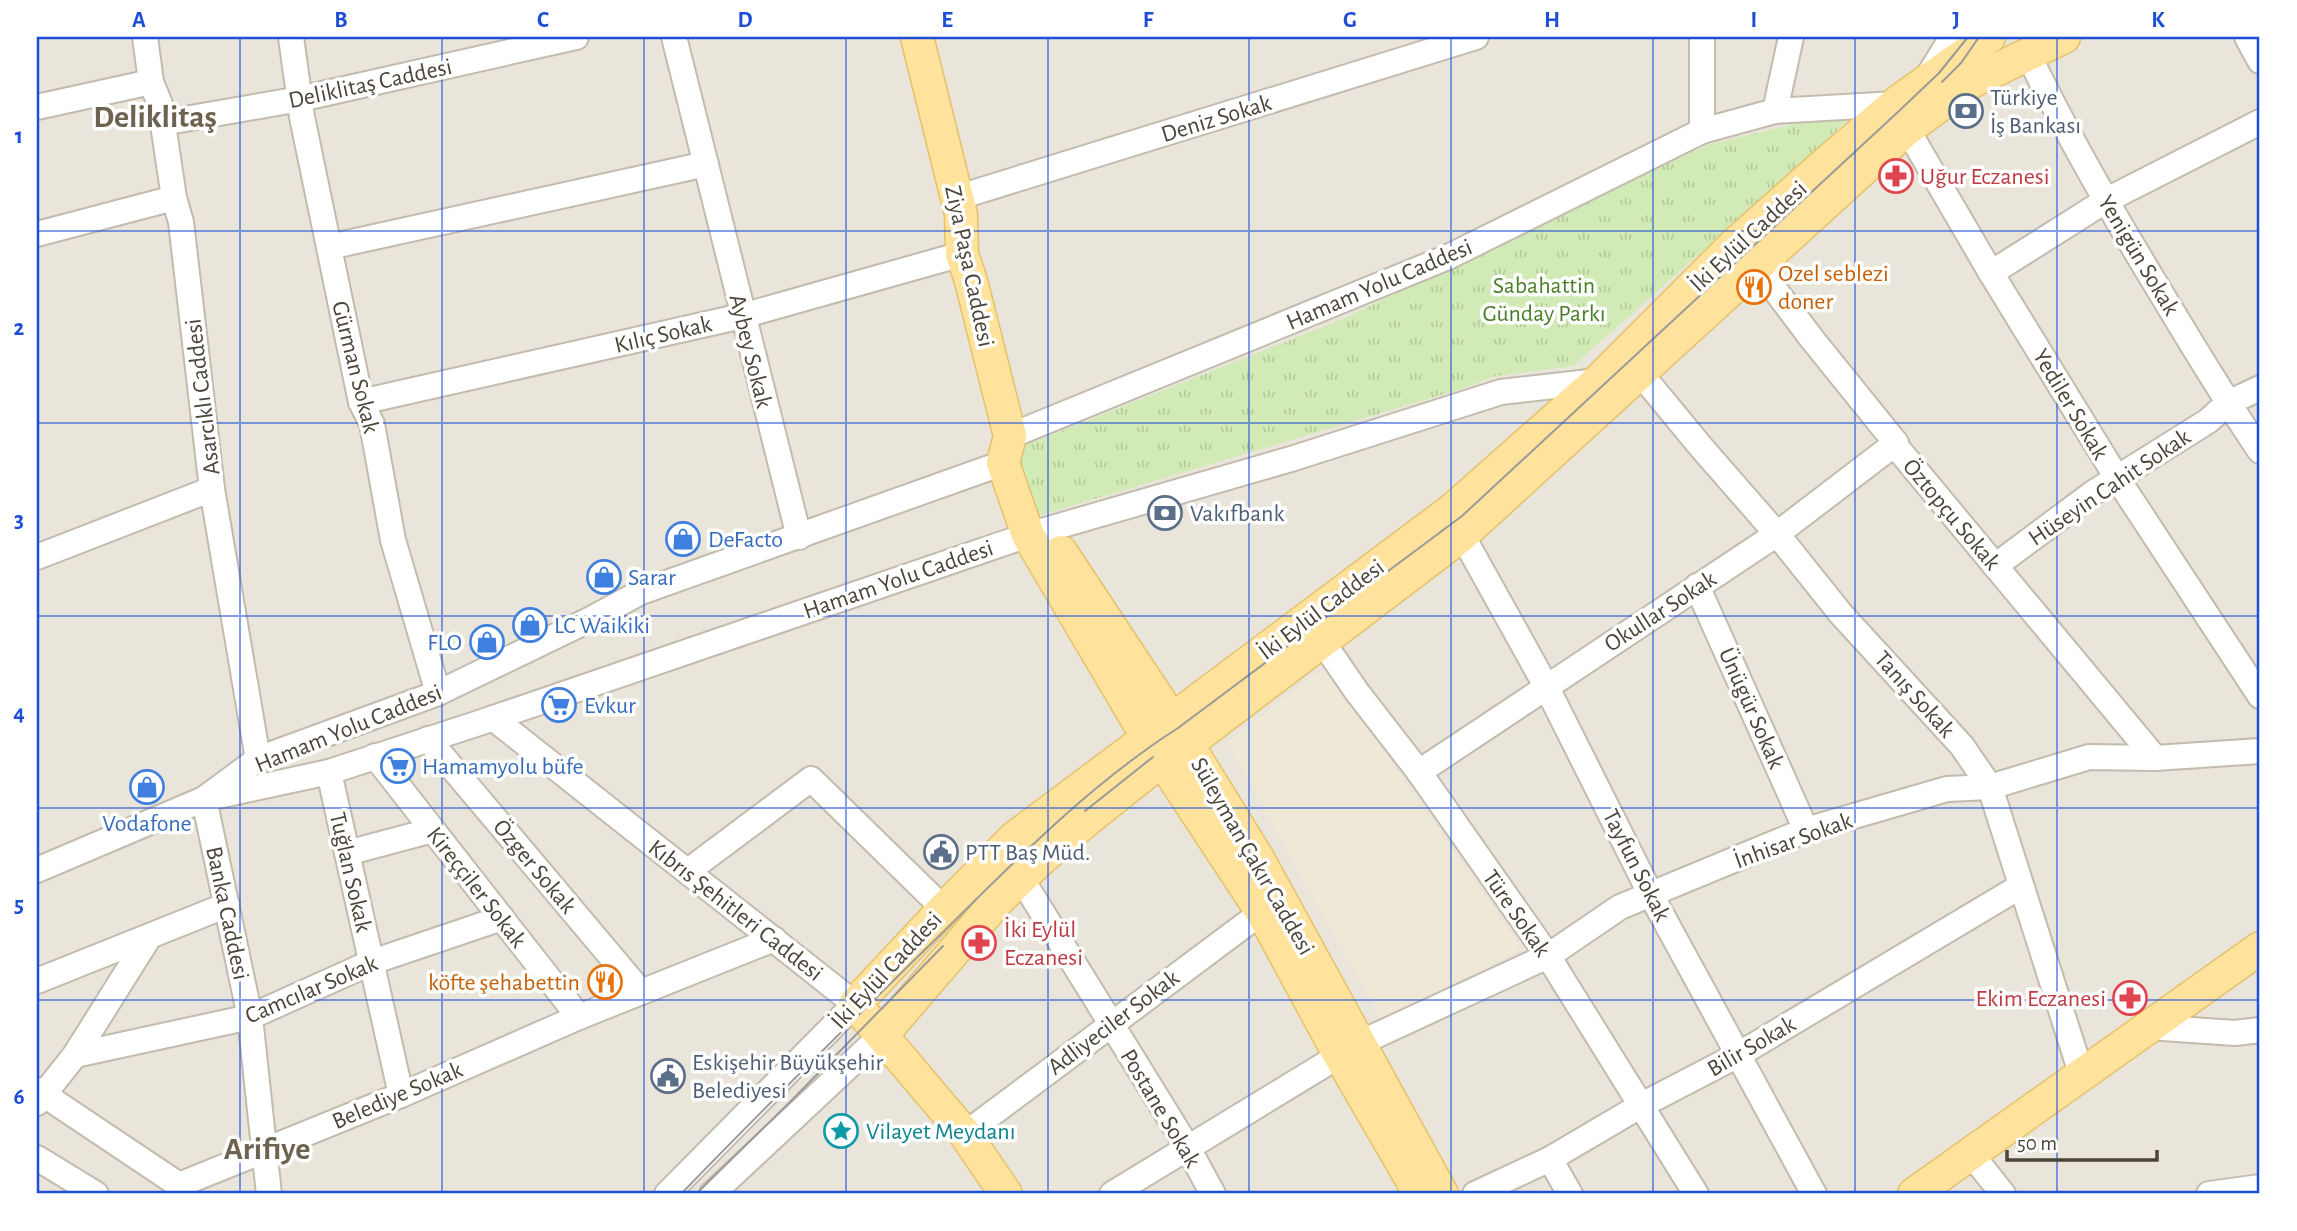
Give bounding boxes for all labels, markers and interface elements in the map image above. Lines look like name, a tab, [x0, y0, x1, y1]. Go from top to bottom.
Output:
text: A	[132, 9, 146, 32]
text: B	[334, 9, 348, 32]
text: C	[537, 9, 549, 32]
text: D	[737, 9, 753, 32]
text: E	[941, 9, 953, 32]
text: F	[1143, 9, 1154, 32]
text: G	[1343, 9, 1357, 32]
text: H	[1544, 9, 1560, 32]
text: I	[1751, 9, 1757, 32]
text: J	[1952, 9, 1960, 32]
text: K	[2151, 9, 2165, 32]
street label: Deliklitaş Caddesi	[286, 55, 454, 113]
place label: Türkiye İş Bankası	[1990, 86, 2081, 138]
street label: Deniz Sokak	[1158, 91, 1274, 147]
bank icon: Türkiye İş Bankası	[1947, 92, 1985, 130]
district label: Deliklitaş	[93, 101, 217, 133]
text: 1	[15, 125, 23, 148]
pharmacy icon: Uğur Eczanesi	[1877, 157, 1915, 195]
place label: Uğur Eczanesi	[1920, 165, 2049, 189]
street label: İki Eylül Caddesi	[1685, 176, 1812, 297]
street label: Ziya Paşa Caddesi	[940, 183, 998, 349]
street label: Yenigün Sokak	[2093, 191, 2183, 320]
street label: Hamam Yolu Caddesi	[1283, 235, 1476, 335]
place label: Ozel seblezi doner	[1778, 262, 1889, 314]
restaurant icon: Ozel seblezi doner	[1735, 268, 1773, 306]
park label: Sabahattin Günday Parkı	[1483, 274, 1605, 326]
street label: Aybey Sokak	[724, 292, 776, 411]
street label: Gürman Sokak	[327, 299, 383, 436]
street label: Kılıç Sokak	[612, 312, 714, 358]
text: 2	[14, 317, 25, 340]
street label: Asarcıklı Caddesi	[182, 317, 224, 476]
street label: Yediler Sokak	[2028, 345, 2112, 464]
street label: Hüseyin Cahit Sokak	[2024, 425, 2195, 551]
street label: Öztopçu Sokak	[1898, 454, 2005, 575]
bank icon: Vakıfbank	[1146, 494, 1184, 532]
place label: Vakıfbank	[1190, 502, 1284, 526]
text: 3	[14, 509, 24, 532]
shop icon: DeFacto	[664, 520, 702, 558]
place label: DeFacto	[708, 528, 783, 552]
street label: Hamam Yolu Caddesi	[800, 536, 996, 624]
street label: İki Eylül Caddesi	[1254, 554, 1389, 665]
shop icon: Sarar	[585, 558, 623, 596]
place label: Sarar	[628, 566, 676, 590]
street label: Okullar Sokak	[1600, 567, 1721, 657]
shop icon: LC Waikiki	[511, 606, 549, 644]
place label: LC Waikiki	[554, 614, 650, 638]
shop icon: FLO	[468, 623, 506, 661]
place label: FLO	[427, 631, 462, 655]
street label: Ünügür Sokak	[1714, 644, 1789, 773]
street label: Tanış Sokak	[1869, 647, 1959, 743]
street label: Hamam Yolu Caddesi	[252, 680, 445, 777]
supermarket icon: Evkur	[540, 686, 578, 724]
place label: Evkur	[584, 694, 636, 718]
text: 4	[13, 702, 25, 725]
supermarket icon: Hamamyolu büfe	[379, 747, 417, 785]
street label: Süleyman Çakır Caddesi	[1186, 754, 1318, 959]
place label: Hamamyolu büfe	[422, 755, 584, 779]
shop icon: Vodafone	[128, 768, 166, 806]
street label: Tayfun Sokak	[1598, 806, 1675, 925]
street label: İnhisar Sokak	[1731, 808, 1855, 873]
street label: Tuğlan Sokak	[325, 810, 375, 934]
place label: Vodafone	[102, 812, 192, 836]
street label: Özger Sokak	[488, 814, 581, 918]
street label: Kireççiler Sokak	[422, 823, 531, 953]
public building icon: PTT Baş Müd.	[922, 833, 960, 871]
street label: Kıbrıs Şehitleri Caddesi	[644, 835, 827, 986]
place label: PTT Baş Müd.	[965, 841, 1090, 865]
street label: Banka Caddesi	[201, 844, 253, 982]
street label: Türe Sokak	[1478, 866, 1555, 961]
text: 5	[14, 894, 24, 917]
street label: İki Eylül Caddesi	[826, 907, 947, 1034]
place label: İki Eylül Eczanesi	[1004, 917, 1083, 970]
pharmacy icon: İki Eylül Eczanesi	[960, 924, 998, 962]
street label: Camcılar Sokak	[242, 951, 381, 1029]
restaurant icon: köfte şehabettin	[586, 963, 624, 1001]
street label: Adliyeciler Sokak	[1044, 966, 1184, 1080]
place label: köfte şehabettin	[428, 971, 580, 995]
pharmacy icon: Ekim Eczanesi	[2111, 979, 2149, 1017]
place label: Ekim Eczanesi	[1975, 987, 2106, 1011]
street label: Bilir Sokak	[1703, 1012, 1800, 1082]
street label: Postane Sokak	[1116, 1045, 1205, 1172]
place label: Eskişehir Büyükşehir Belediyesi	[692, 1051, 884, 1103]
public building icon: Eskişehir Büyükşehir Belediyesi	[649, 1057, 687, 1095]
street label: Belediye Sokak	[329, 1058, 466, 1134]
text: 6	[13, 1086, 25, 1109]
place icon: Vilayet Meydanı	[822, 1112, 860, 1150]
scale bar	[2007, 1119, 2157, 1163]
place label: Vilayet Meydanı	[866, 1120, 1016, 1144]
district label: Arifiye	[224, 1133, 310, 1165]
text: 50 m	[2017, 1133, 2057, 1154]

